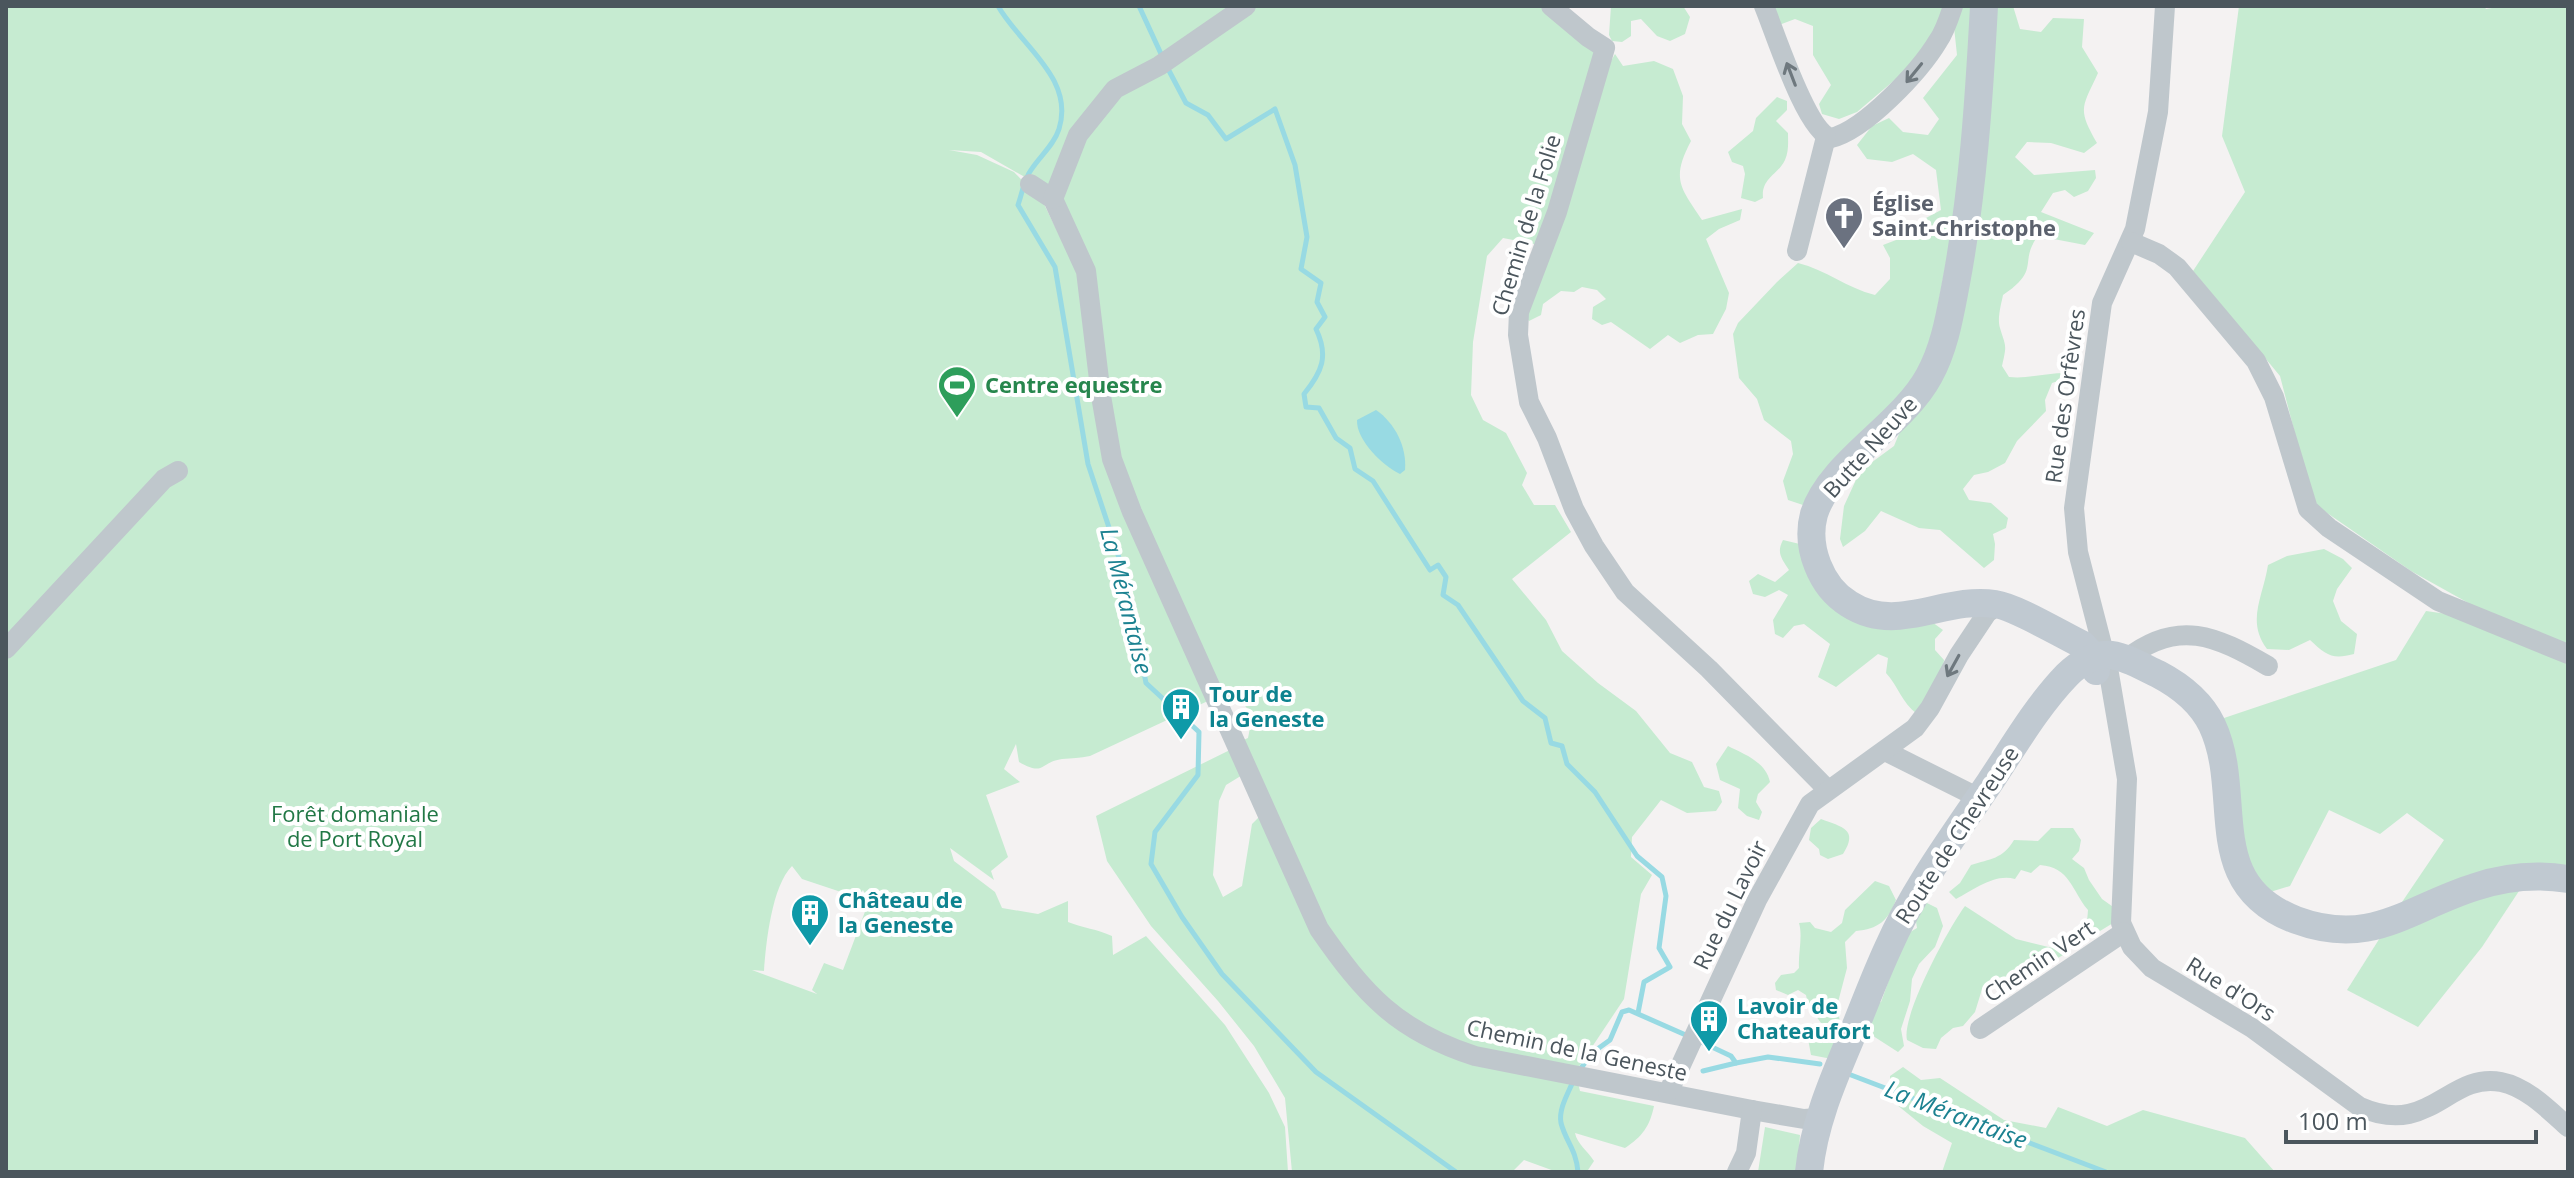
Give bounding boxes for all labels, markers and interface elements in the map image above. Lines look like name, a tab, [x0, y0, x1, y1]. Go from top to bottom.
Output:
one-way arrow	[1783, 62, 1797, 87]
one-way arrow	[1906, 62, 1923, 83]
street label: Chemin de la Folie	[1483, 130, 1567, 319]
place label: Église Saint-Christophe	[1872, 187, 2056, 242]
church icon: Église Saint-Christophe	[1823, 195, 1865, 250]
street label: Rue des Orfèvres	[2037, 307, 2091, 485]
sports icon: Centre equestre	[936, 364, 978, 419]
place label: Centre equestre	[985, 369, 1163, 399]
street label: Butte Neuve	[1816, 389, 1923, 504]
water label: La Mérantaise	[1093, 524, 1162, 677]
one-way arrow	[1945, 653, 1960, 677]
place label: Tour de la Geneste	[1209, 678, 1325, 733]
building icon: Tour de la Geneste	[1160, 686, 1202, 741]
street label: Route de Chevreuse	[1887, 740, 2025, 929]
park label: Forêt domaniale de Port Royal	[271, 798, 439, 853]
street label: Rue du Lavoir	[1685, 835, 1773, 974]
place label: Château de la Geneste	[838, 884, 963, 939]
building icon: Château de la Geneste	[789, 892, 831, 947]
street label: Chemin Vert	[1977, 912, 2100, 1008]
street label: Rue d'Ors	[2181, 949, 2282, 1027]
place label: Lavoir de Chateaufort	[1737, 990, 1871, 1045]
building icon: Lavoir de Chateaufort	[1688, 998, 1730, 1053]
street label: Chemin de la Geneste	[1464, 1011, 1690, 1087]
water label: La Mérantaise	[1881, 1071, 2033, 1156]
scale bar	[2286, 1094, 2536, 1144]
text: 100 m	[2298, 1104, 2368, 1137]

